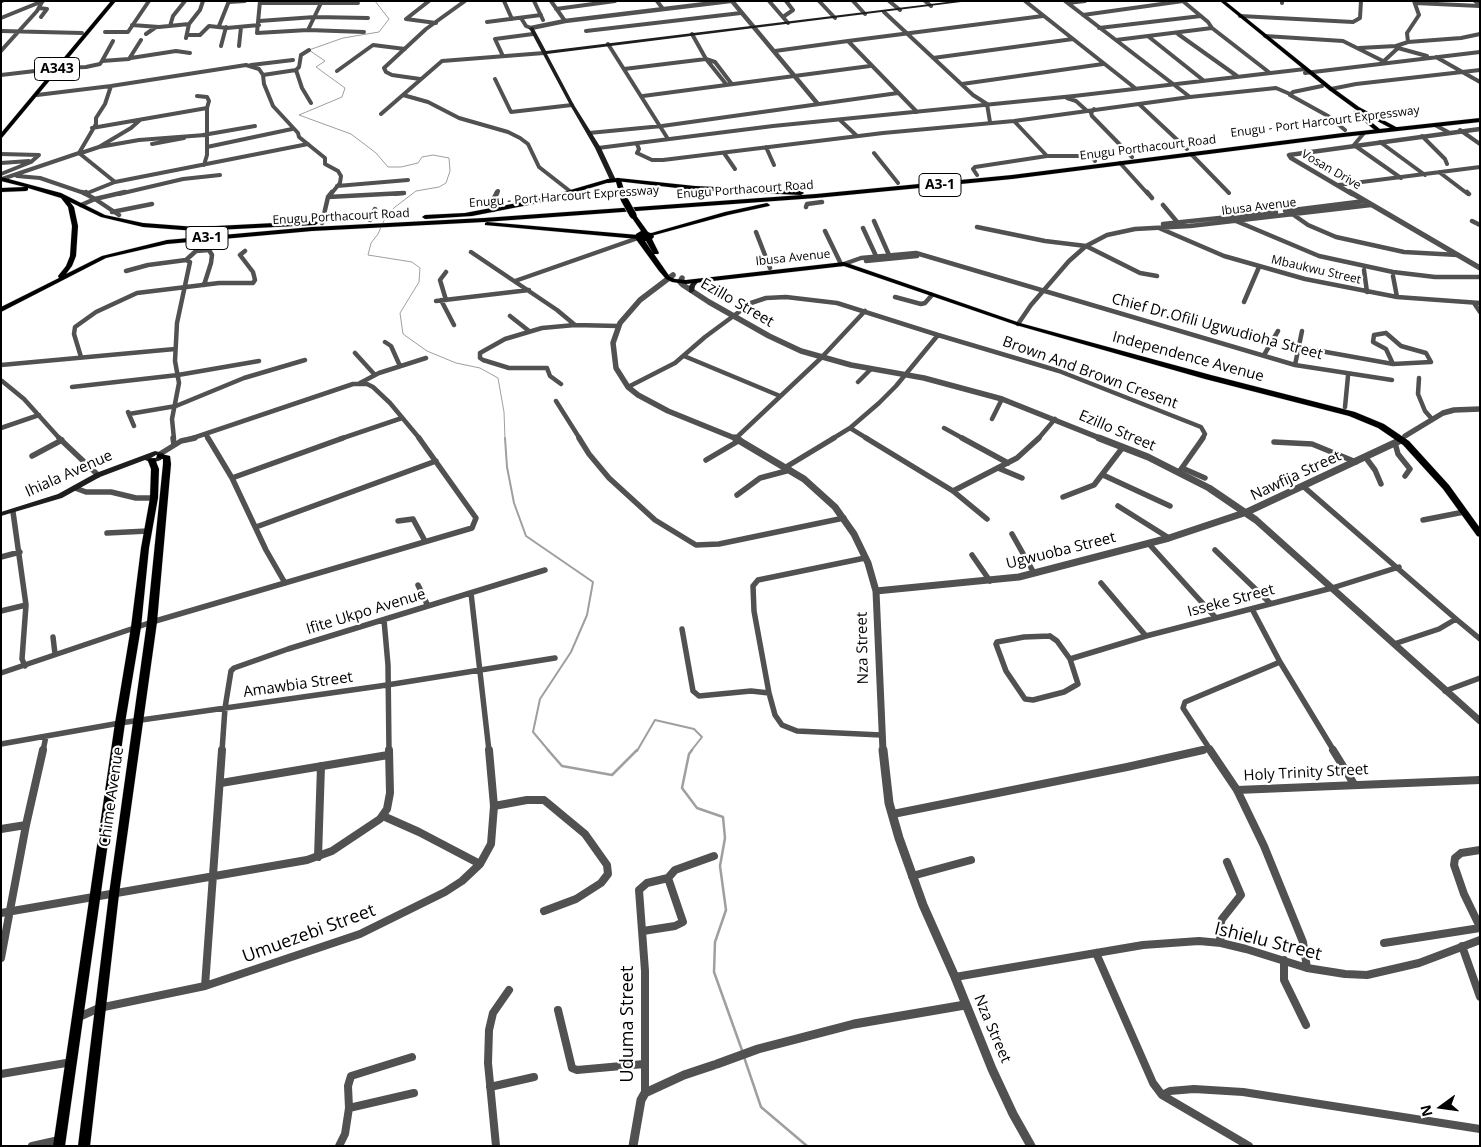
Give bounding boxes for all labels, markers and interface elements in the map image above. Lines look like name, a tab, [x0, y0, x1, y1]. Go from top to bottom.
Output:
road number: A343	[34, 58, 80, 80]
street label: Enugu - Port Harcourt Expressway	[1230, 103, 1420, 141]
street label: Enugu Porthacourt Road	[1079, 132, 1217, 164]
street label: Vosan Drive	[1299, 147, 1363, 193]
road number: A3-1	[919, 174, 961, 196]
street label: Enugu Porthacourt Road	[676, 178, 814, 202]
street label: Enugu - Port Harcourt Expressway	[468, 183, 660, 211]
street label: Ibusa Avenue	[1221, 195, 1297, 219]
street label: Enugu Porthacourt Road	[272, 206, 410, 228]
road number: A3-1	[186, 227, 228, 250]
street label: Ibusa Avenue	[755, 247, 831, 269]
street label: Mbaukwu Street	[1270, 253, 1362, 287]
street label: Ezillo Street	[697, 275, 777, 331]
street label: Chief Dr.Ofili Ugwudioha Street	[1109, 290, 1325, 364]
street label: Independence Avenue	[1110, 328, 1266, 386]
street label: Brown And Brown Cresent	[1000, 333, 1180, 413]
street label: Ezillo Street	[1076, 407, 1158, 455]
street label: Ihiala Avenue	[23, 447, 115, 501]
street label: Nawfija Street	[1248, 447, 1344, 505]
street label: Ugwuoba Street	[1004, 529, 1118, 573]
street label: Isseke Street	[1186, 581, 1276, 621]
street label: Ifite Ukpo Avenue	[304, 585, 428, 639]
street label: Nza Street	[853, 612, 873, 684]
street label: Amawbia Street	[242, 668, 354, 702]
street label: Chime Avenue	[96, 746, 128, 848]
street label: Holy Trinity Street	[1243, 761, 1369, 785]
street label: Umuezebi Street	[240, 900, 378, 968]
street label: Ishielu Street	[1212, 918, 1324, 966]
street label: Uduma Street	[617, 966, 639, 1082]
street label: Nza Street	[970, 992, 1014, 1066]
north arrow	[1416, 1082, 1466, 1132]
text: N	[1415, 1103, 1437, 1119]

